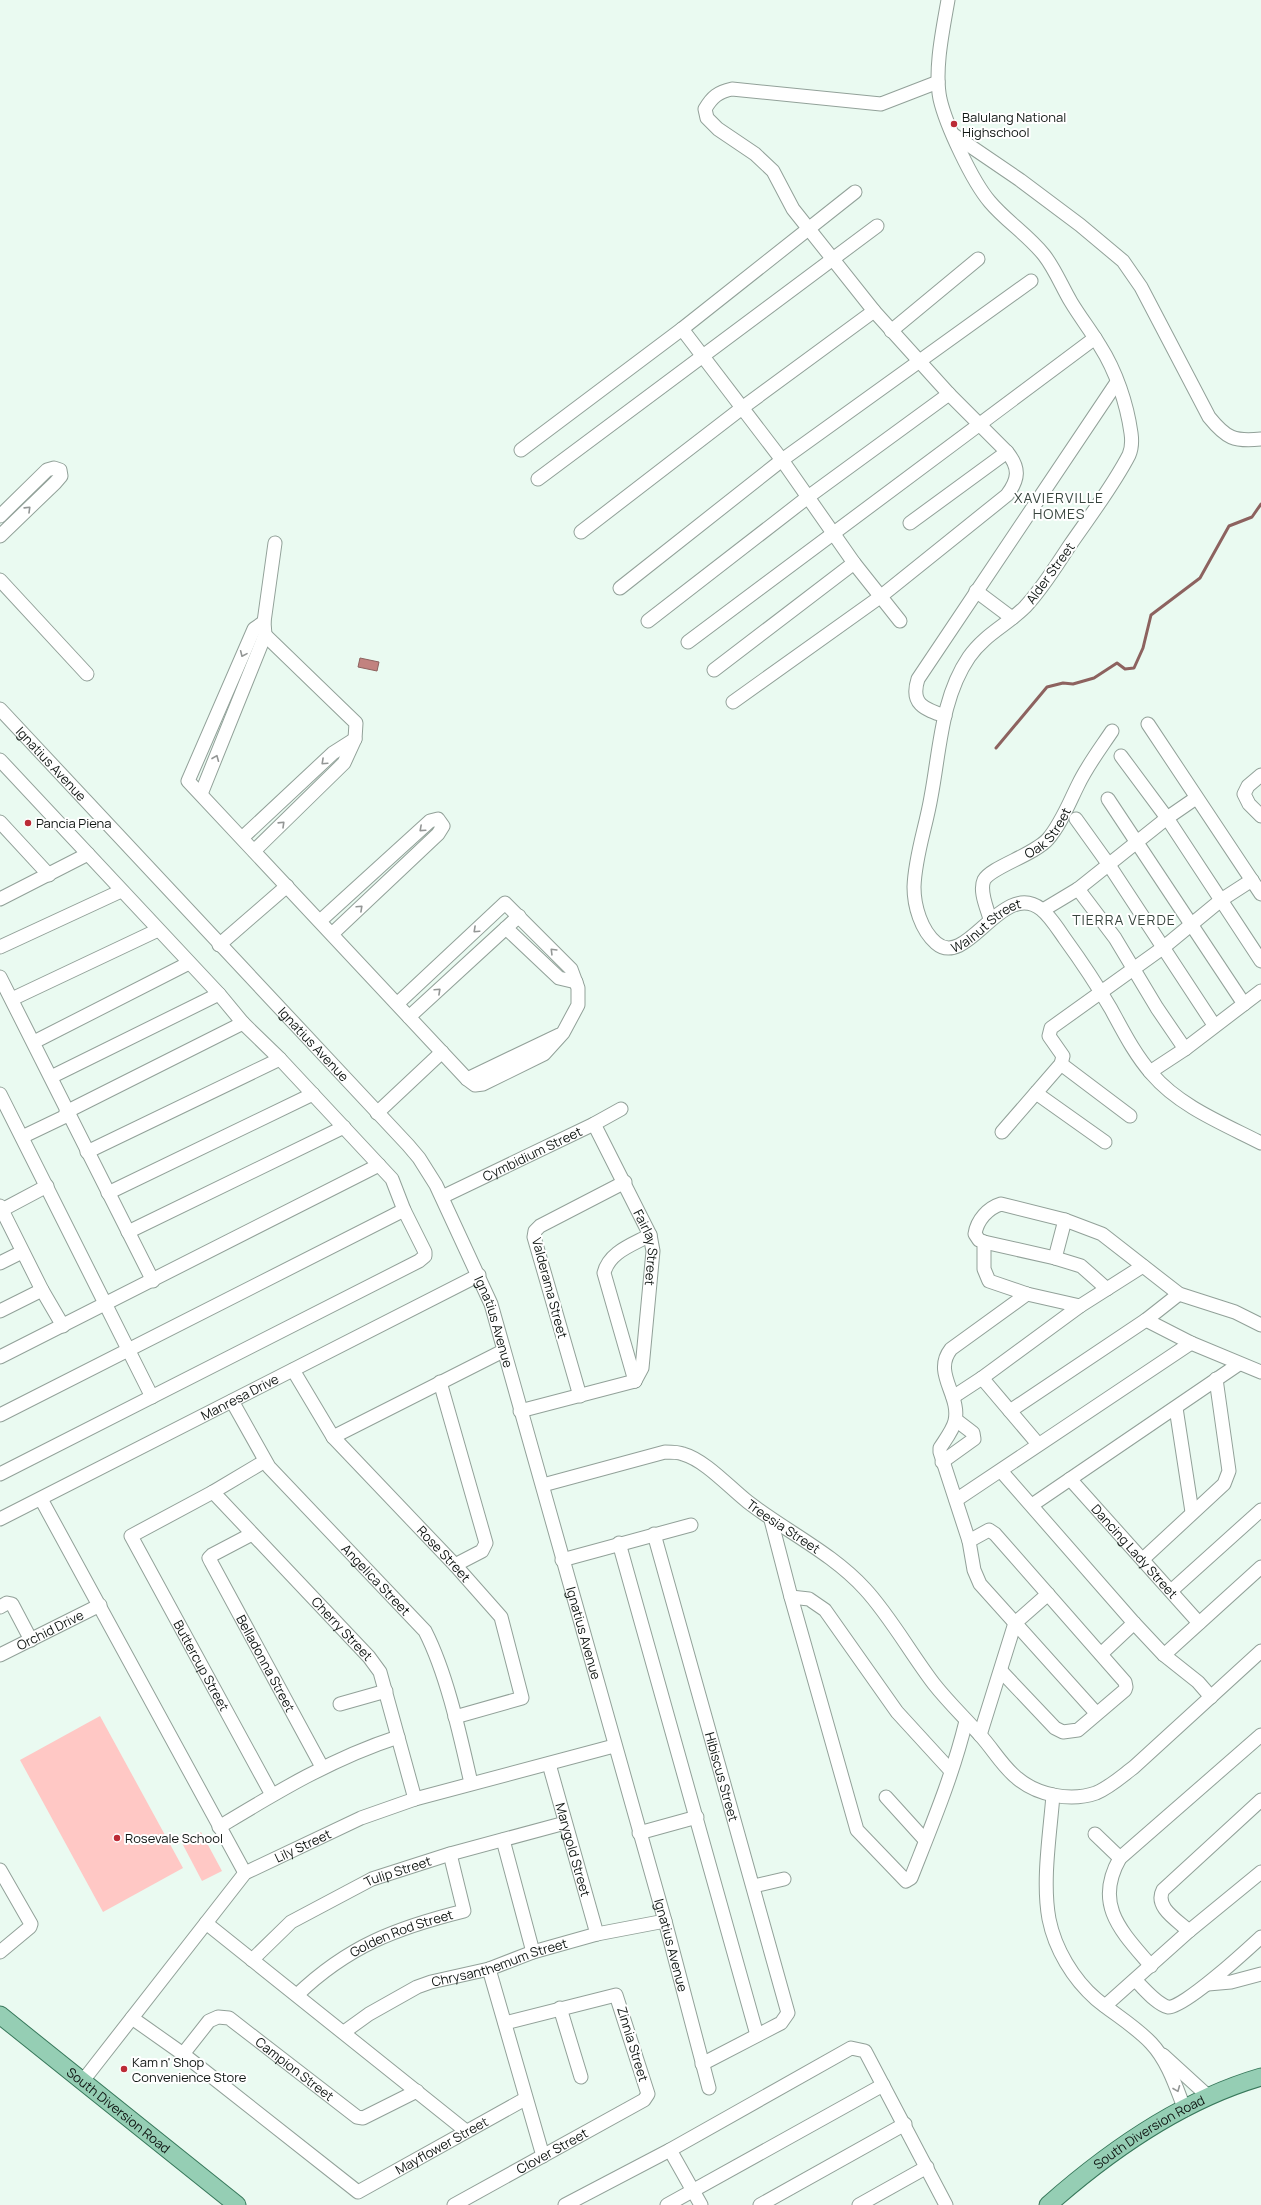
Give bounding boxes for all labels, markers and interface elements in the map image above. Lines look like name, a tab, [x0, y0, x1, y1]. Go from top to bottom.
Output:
place label: Balulang National Highschool	[962, 108, 1066, 141]
marker: Balulang National Highschool	[949, 119, 959, 129]
district label: XAVIERVILLE HOMES	[1014, 488, 1104, 523]
one-way arrow	[23, 506, 31, 514]
street label: Alder Street	[1022, 539, 1078, 607]
one-way arrow	[240, 650, 248, 657]
street label: Ignatius Avenue	[12, 723, 91, 805]
one-way arrow	[211, 755, 219, 763]
one-way arrow	[321, 757, 329, 764]
street label: Oak Street	[1021, 804, 1075, 863]
place label: Pancia Piena	[36, 814, 112, 832]
marker: Pancia Piena	[23, 818, 33, 828]
one-way arrow	[277, 821, 285, 829]
one-way arrow	[419, 824, 427, 831]
street label: Walnut Street	[948, 894, 1023, 957]
one-way arrow	[355, 905, 363, 912]
district label: TIERRA VERDE	[1072, 910, 1176, 929]
one-way arrow	[474, 925, 481, 932]
one-way arrow	[550, 948, 558, 956]
one-way arrow	[433, 989, 440, 996]
street label: Ignatius Avenue	[274, 1003, 353, 1086]
street label: Cymbidium Street	[479, 1122, 585, 1185]
street label: Fairlay Street	[629, 1206, 662, 1287]
street label: Valderama Street	[528, 1236, 572, 1340]
street label: Ignatius Avenue	[470, 1273, 518, 1370]
street label: Manresa Drive	[198, 1369, 282, 1424]
street label: Treesia Street	[743, 1495, 824, 1557]
street label: Dancing Lady Street	[1088, 1500, 1182, 1602]
street label: Rose Street	[413, 1522, 475, 1586]
street label: Angelica Street	[338, 1540, 415, 1619]
street label: Ignatius Avenue	[562, 1585, 606, 1682]
street label: Cherry Street	[308, 1593, 377, 1664]
street label: Orchid Drive	[14, 1605, 87, 1654]
street label: Belladonna Street	[232, 1612, 299, 1715]
street label: Buttercup Street	[169, 1617, 234, 1714]
street label: Hibiscus Street	[701, 1730, 743, 1823]
street label: Marygold Street	[551, 1801, 595, 1899]
street label: Lily Street	[272, 1825, 334, 1867]
place label: Rosevale School	[125, 1829, 223, 1847]
marker: Rosevale School	[112, 1833, 122, 1843]
street label: Tulip Street	[361, 1852, 433, 1891]
street label: Ignatius Avenue	[650, 1896, 692, 1994]
street label: Golden Rod Street	[346, 1905, 455, 1961]
street label: Chrysanthemum Street	[430, 1934, 569, 1991]
street label: Zinnia Street	[613, 2004, 653, 2084]
street label: Campion Street	[252, 2033, 338, 2105]
place label: Kam n' Shop Convenience Store	[132, 2053, 247, 2086]
street label: South Diversion Road	[63, 2063, 174, 2157]
marker: Kam n' Shop Convenience Store	[119, 2064, 129, 2074]
one-way arrow	[1172, 2086, 1180, 2093]
street label: South Diversion Road	[1090, 2091, 1207, 2173]
street label: Mayflower Street	[392, 2112, 491, 2178]
street label: Clover Street	[513, 2124, 591, 2178]

